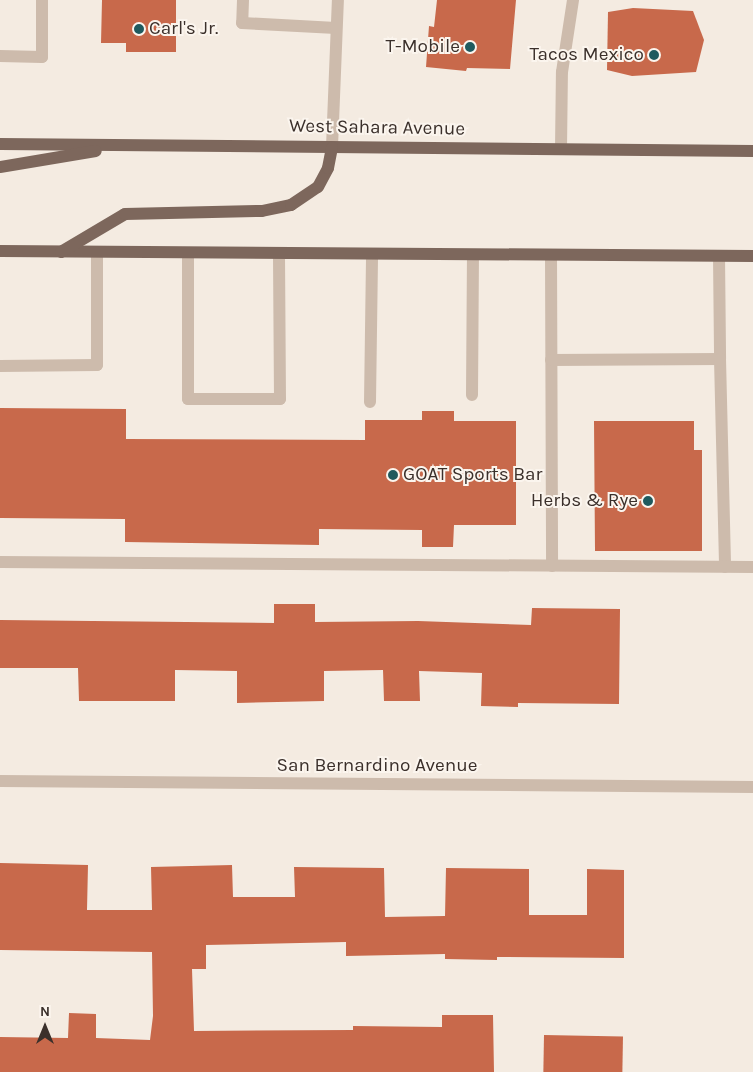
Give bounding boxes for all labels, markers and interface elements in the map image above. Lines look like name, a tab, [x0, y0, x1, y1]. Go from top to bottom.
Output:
place label: Carl's Jr.	[149, 18, 218, 40]
marker: Carl's Jr.	[133, 23, 145, 35]
place label: T-Mobile	[385, 36, 460, 58]
marker: T-Mobile	[464, 41, 476, 53]
place label: Tacos Mexico	[530, 44, 644, 66]
marker: Tacos Mexico	[648, 49, 660, 61]
street label: West Sahara Avenue	[289, 115, 465, 141]
place label: GOAT Sports Bar	[403, 464, 542, 486]
marker: GOAT Sports Bar	[387, 469, 399, 481]
place label: Herbs & Rye	[531, 490, 638, 512]
marker: Herbs & Rye	[642, 495, 654, 507]
street label: San Bernardino Avenue	[277, 755, 477, 777]
north arrow	[20, 1002, 70, 1052]
text: N	[40, 1003, 50, 1020]

